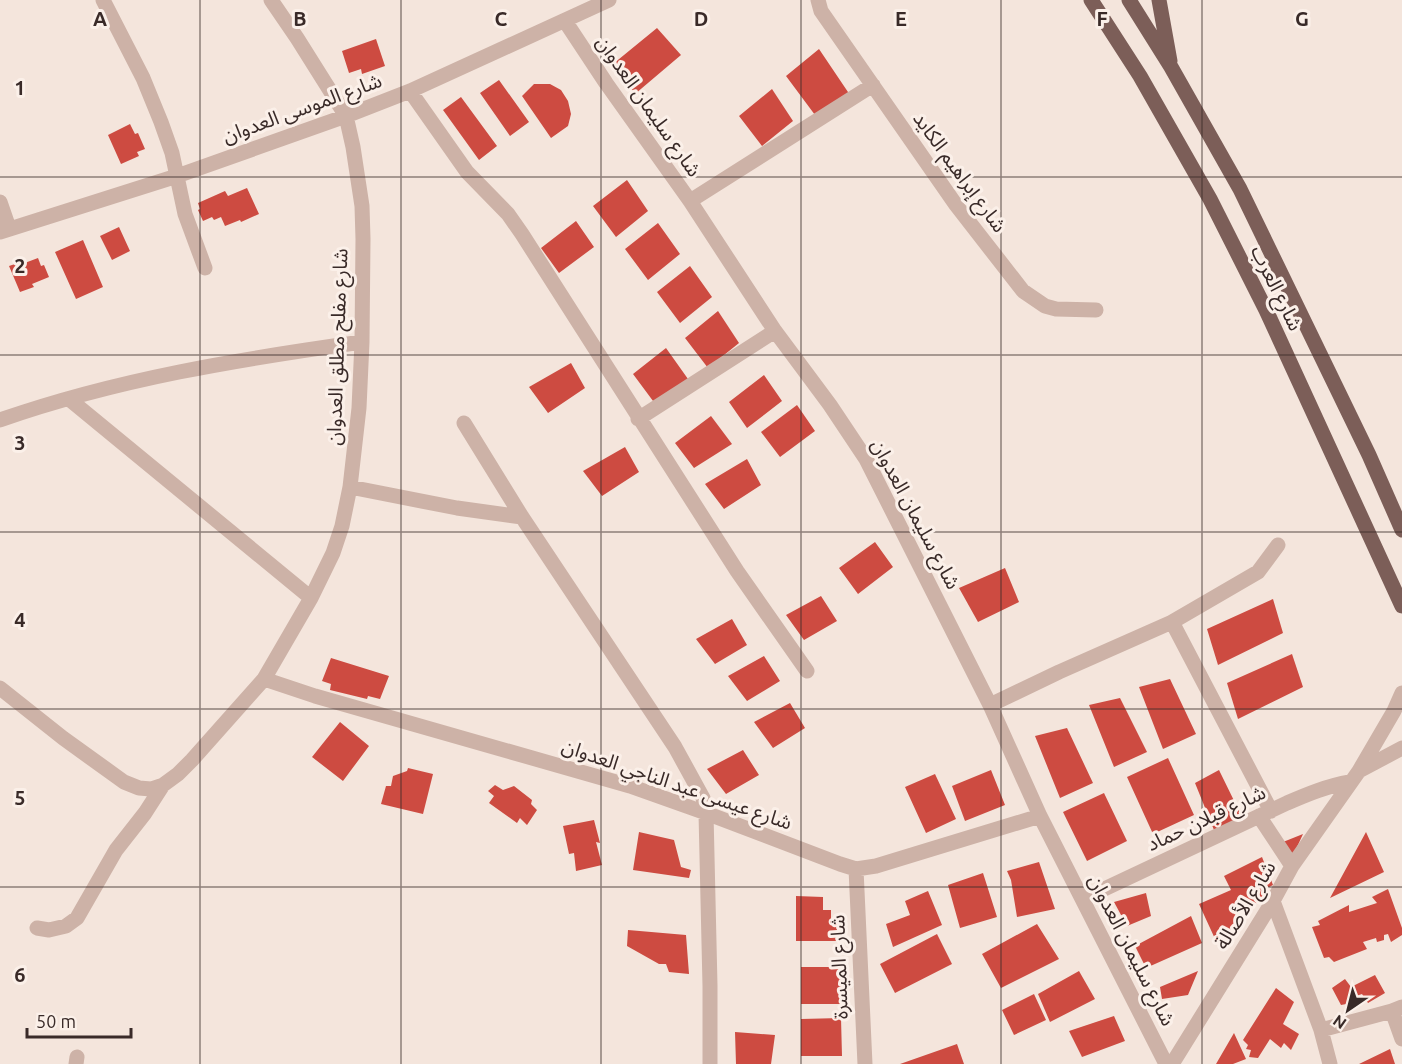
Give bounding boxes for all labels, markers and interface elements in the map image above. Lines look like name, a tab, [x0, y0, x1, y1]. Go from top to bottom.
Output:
text: A	[93, 7, 107, 30]
text: B	[293, 7, 307, 30]
text: C	[495, 7, 508, 30]
text: D	[694, 7, 708, 30]
text: E	[895, 7, 907, 30]
text: F	[1096, 7, 1108, 30]
text: G	[1295, 7, 1309, 30]
street label: شارع سليمان العدوان	[589, 31, 707, 183]
street label: شارع الموسى العدوان	[219, 68, 386, 151]
text: 1	[14, 76, 26, 99]
street label: شارع إبراهيم الكايد	[906, 107, 1012, 239]
street label: شارع العرب	[1243, 242, 1308, 336]
street label: شارع مفلح مطلق العدوان	[322, 248, 355, 446]
text: 2	[14, 254, 26, 277]
text: 3	[14, 431, 26, 454]
street label: شارع سليمان العدوان	[864, 435, 966, 595]
text: 4	[14, 608, 26, 631]
street label: شارع عيسى عبد الناجي العدوان	[558, 733, 795, 838]
street label: شارع قبلان حماد	[1143, 780, 1270, 859]
text: 5	[14, 786, 26, 809]
street label: شارع الأصالة	[1209, 856, 1283, 955]
street label: شارع سليمان العدوان	[1081, 870, 1181, 1031]
street label: شارع الميسرة	[825, 914, 856, 1020]
text: 6	[14, 963, 26, 986]
north arrow	[1318, 980, 1378, 1040]
scale bar	[27, 1001, 130, 1039]
text: 50 m	[36, 1011, 76, 1031]
text: N	[1329, 1011, 1349, 1033]

